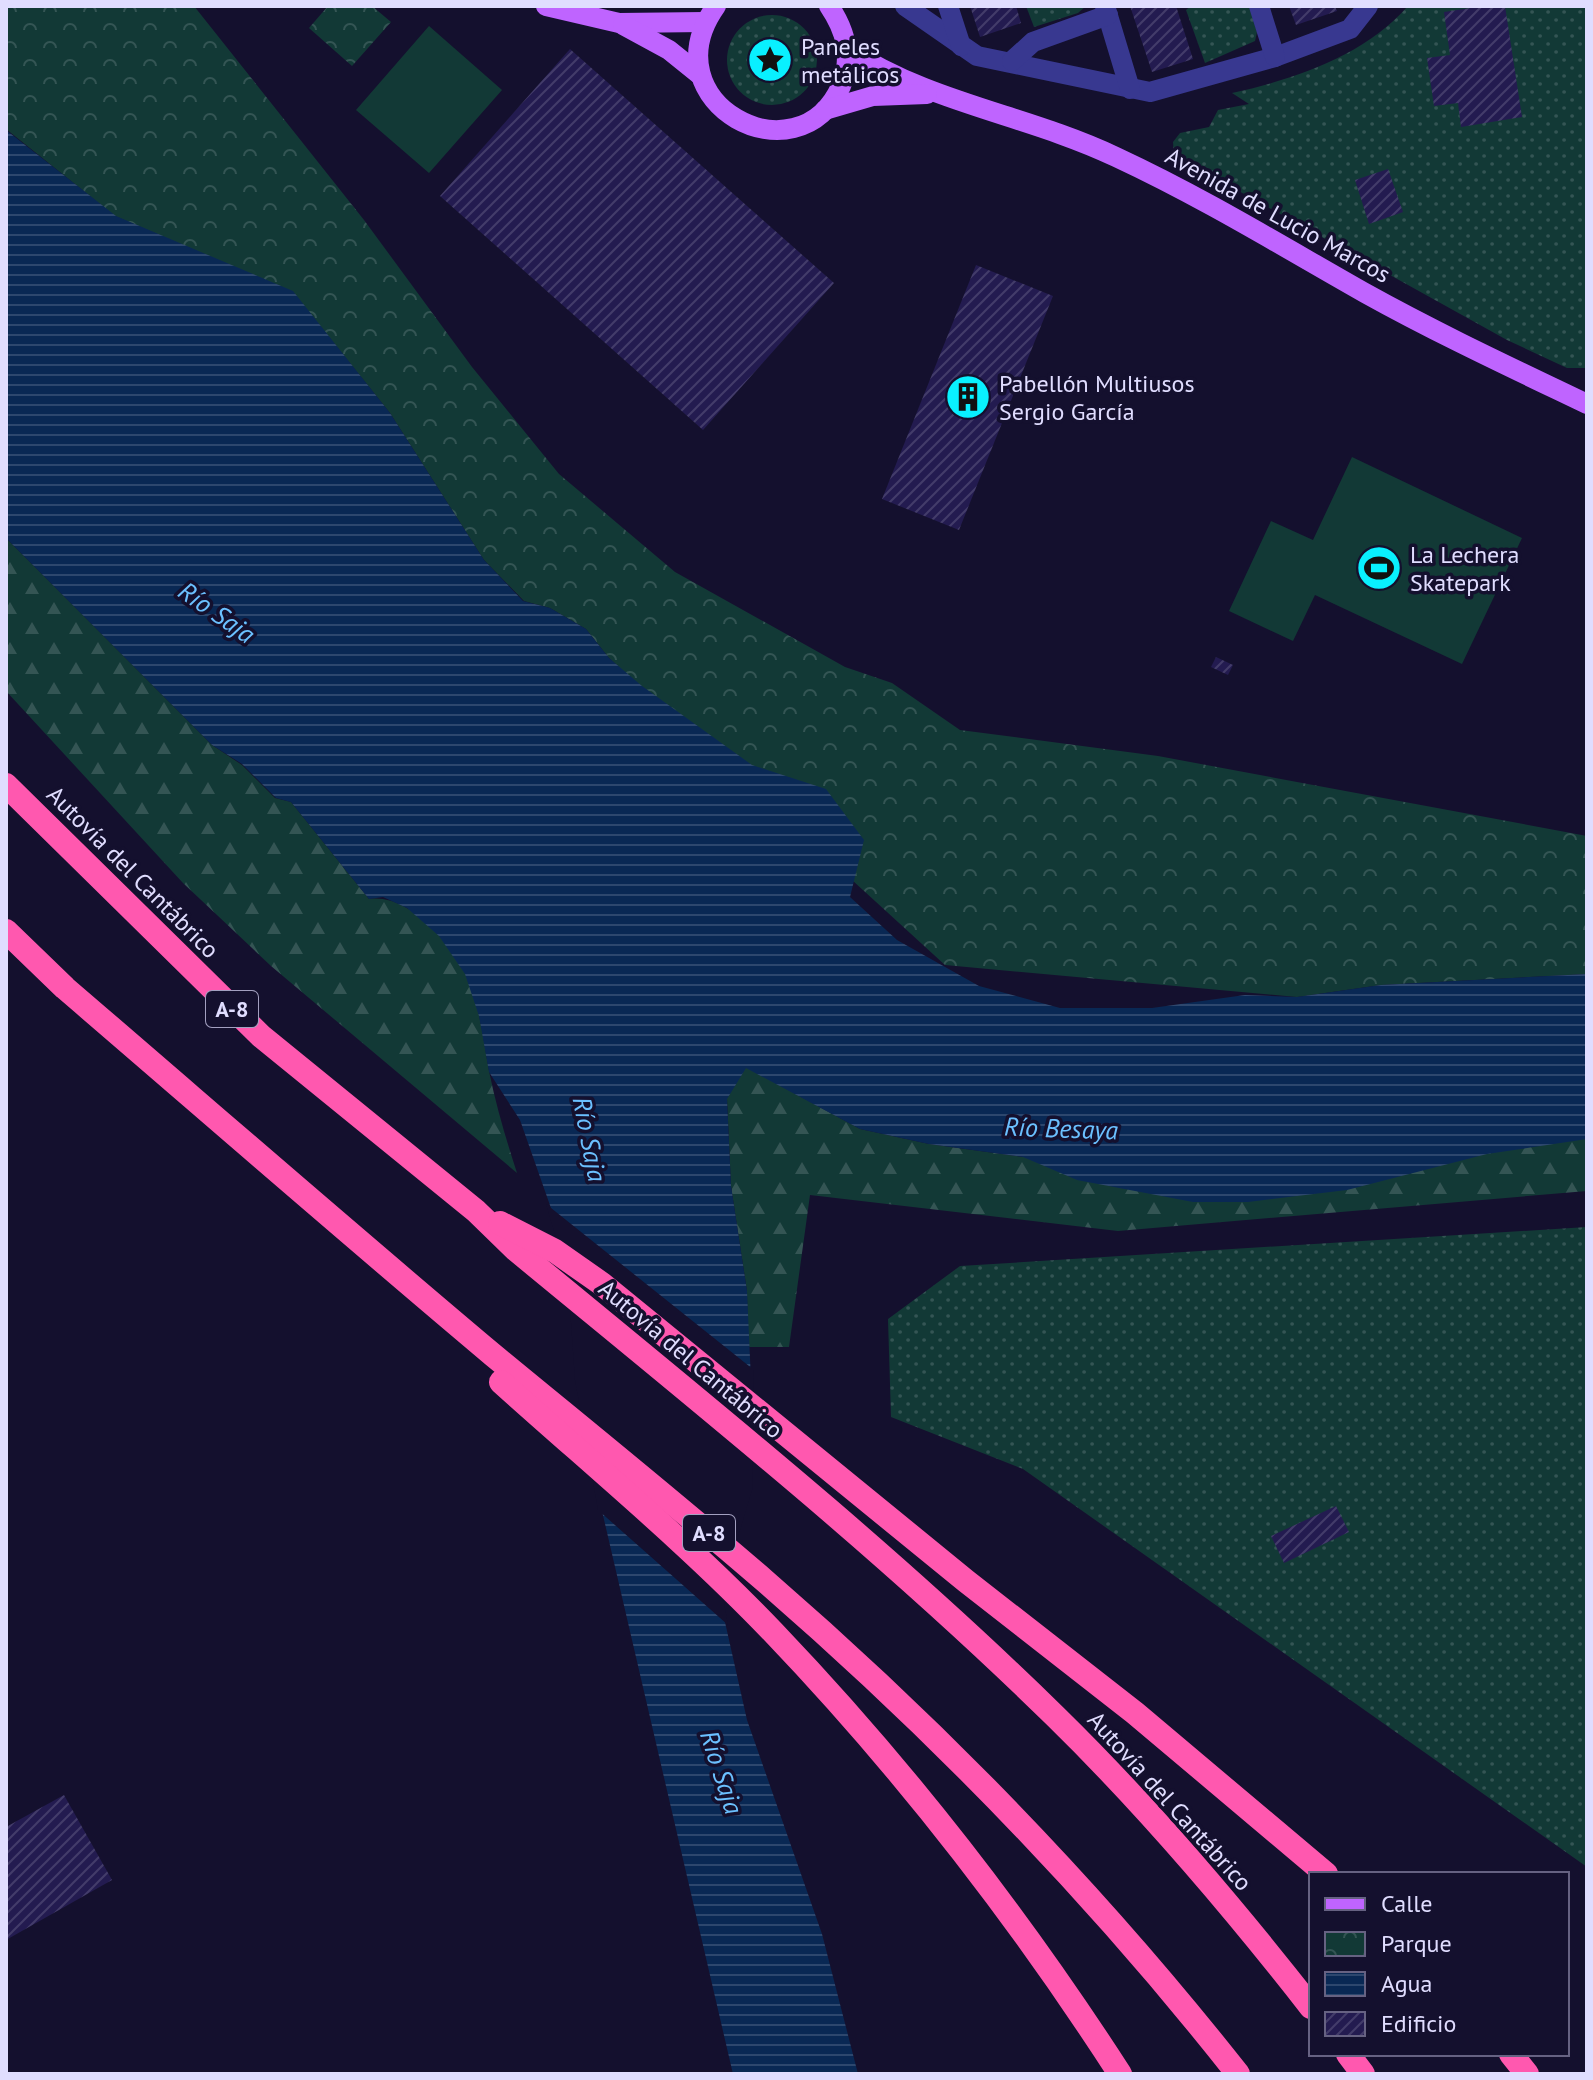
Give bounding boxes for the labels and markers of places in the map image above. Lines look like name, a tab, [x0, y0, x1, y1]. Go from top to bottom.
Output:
place label: Paneles metálicos	[801, 31, 899, 90]
place icon: Paneles metálicos	[746, 36, 794, 84]
place label: Pabellón Multiusos Sergio García	[999, 368, 1195, 427]
building icon: Pabellón Multiusos Sergio García	[944, 373, 992, 421]
place label: La Lechera Skatepark	[1410, 539, 1519, 598]
sports icon: La Lechera Skatepark	[1355, 544, 1403, 592]

